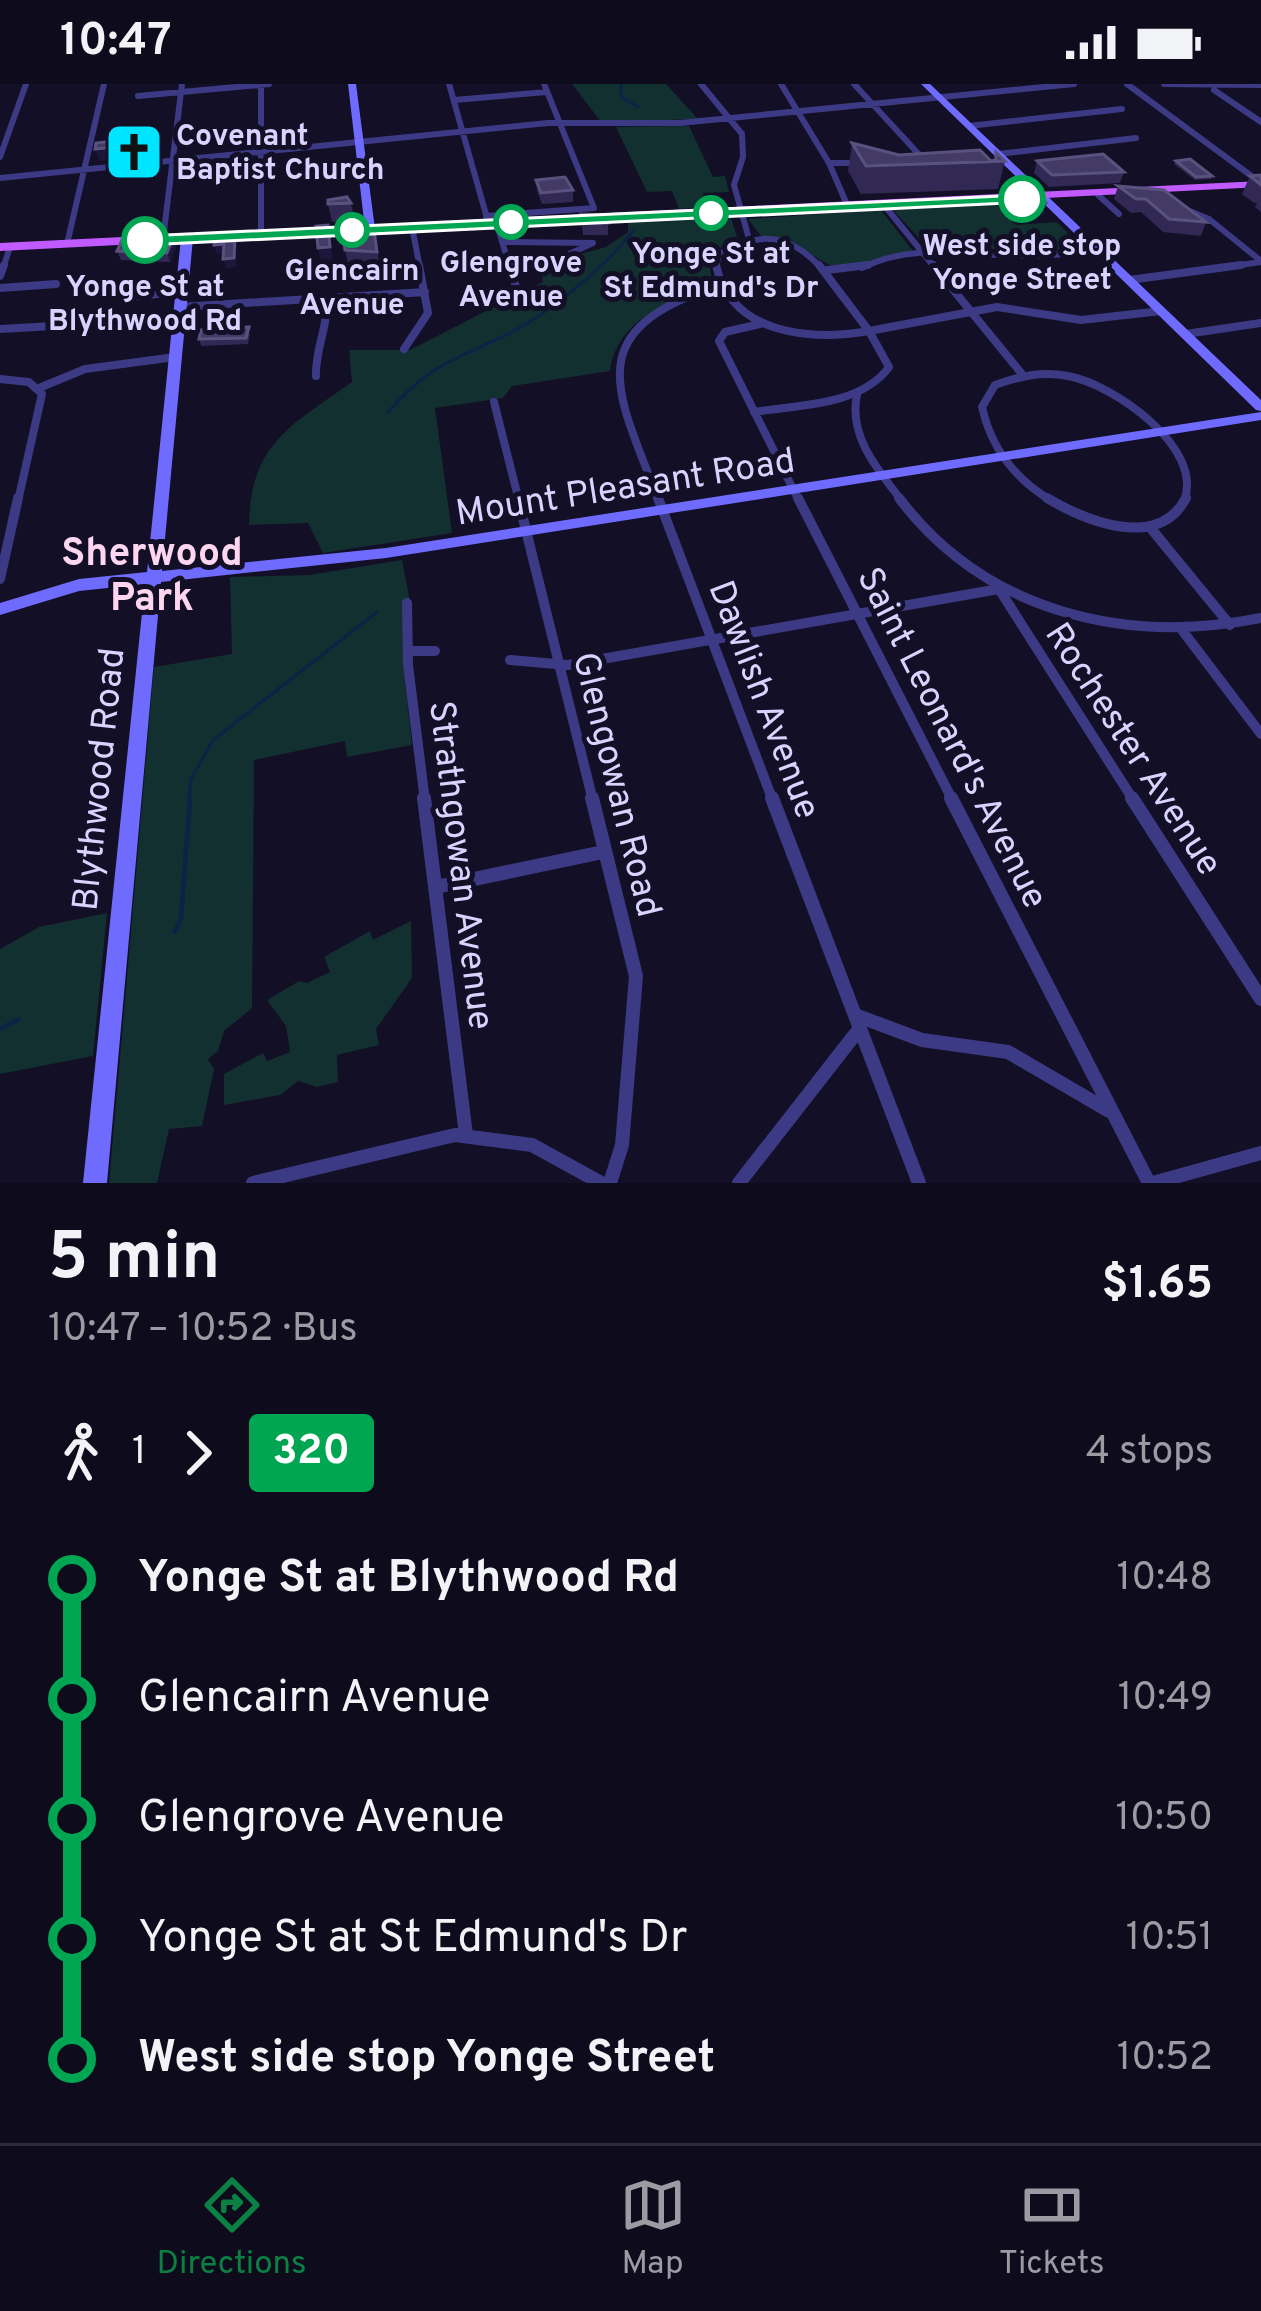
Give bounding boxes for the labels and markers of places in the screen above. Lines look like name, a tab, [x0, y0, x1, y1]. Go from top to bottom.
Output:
place label: Covenant Baptist Church	[176, 119, 385, 190]
church icon: Covenant Baptist Church	[103, 121, 165, 183]
marker: West side stop Yonge Street	[1000, 177, 1044, 221]
marker: Yonge St at St Edmund's Dr	[695, 197, 727, 229]
marker: Glengrove Avenue	[495, 206, 527, 238]
marker: Glencairn Avenue	[336, 214, 368, 246]
marker: Yonge St at Blythwood Rd	[123, 218, 167, 262]
place label: West side stop Yonge Street	[923, 229, 1121, 300]
place label: Yonge St at St Edmund's Dr	[603, 237, 819, 308]
place label: Glengrove Avenue	[440, 246, 582, 317]
place label: Glencairn Avenue	[284, 254, 420, 325]
place label: Yonge St at Blythwood Rd	[48, 270, 242, 341]

